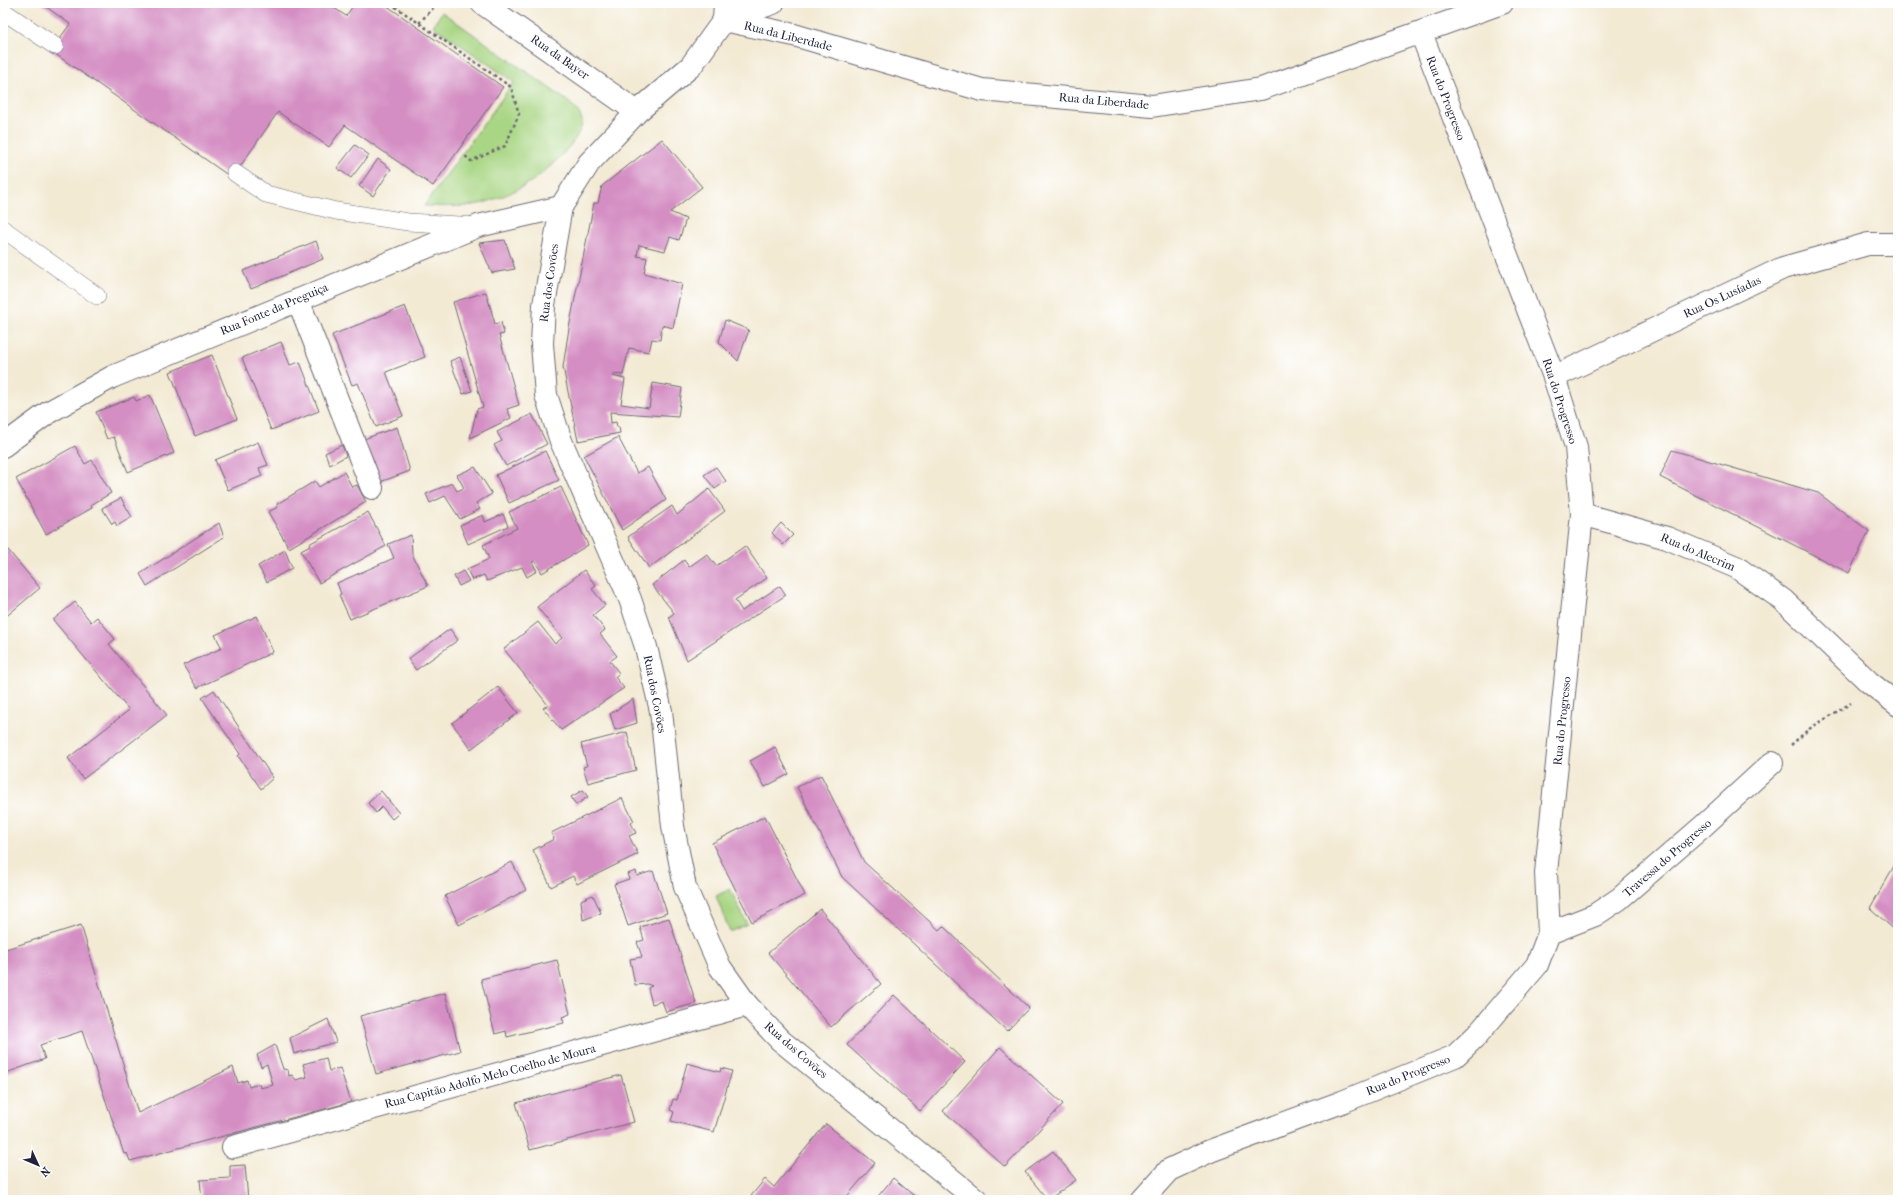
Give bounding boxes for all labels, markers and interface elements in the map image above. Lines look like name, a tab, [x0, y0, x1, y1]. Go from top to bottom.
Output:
street label: Rua da Liberdade	[742, 18, 834, 54]
street label: Rua da Bayer	[528, 32, 593, 83]
street label: Rua do Progresso	[1423, 54, 1469, 142]
street label: Rua da Liberdade	[1058, 90, 1150, 112]
street label: Rua dos Covões	[537, 242, 562, 323]
street label: Rua Os Lusíadas	[1681, 273, 1764, 321]
street label: Rua Fonte da Preguiça	[218, 280, 331, 339]
street label: Rua do Progresso	[1540, 356, 1580, 446]
street label: Rua do Alecrim	[1659, 530, 1737, 574]
street label: Rua dos Covões	[641, 654, 670, 735]
street label: Rua do Progresso	[1550, 676, 1574, 766]
street label: Travessa do Progresso	[1620, 816, 1714, 900]
street label: Rua dos Covões	[762, 1019, 831, 1082]
street label: Rua Capitão Adolfo Melo Coelho de Moura	[383, 1041, 598, 1111]
street label: Rua do Progresso	[1364, 1052, 1452, 1098]
north arrow	[18, 1145, 58, 1185]
text: N	[37, 1164, 52, 1180]

